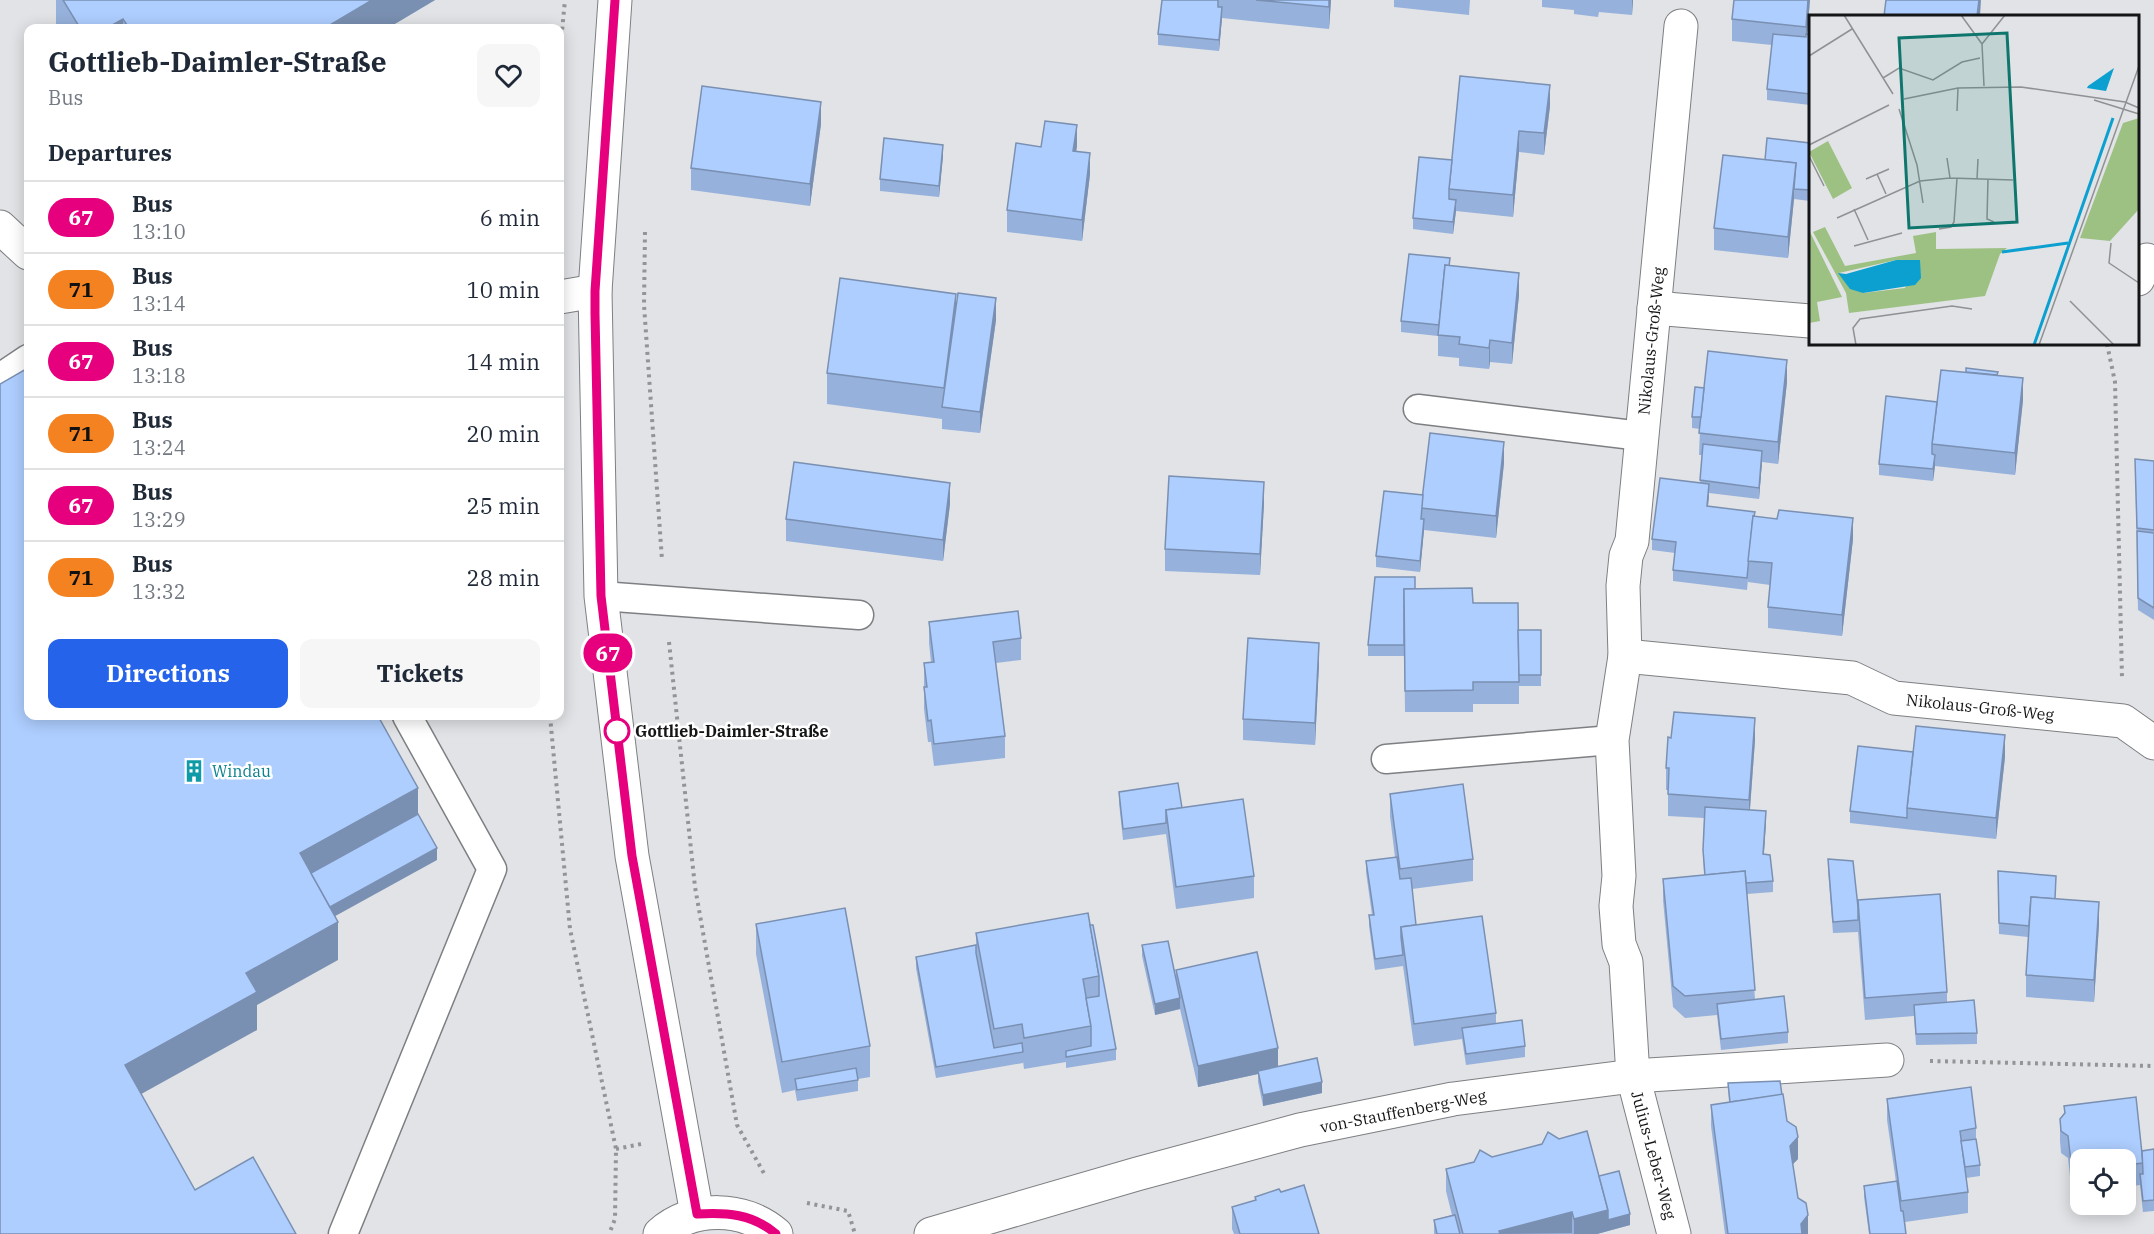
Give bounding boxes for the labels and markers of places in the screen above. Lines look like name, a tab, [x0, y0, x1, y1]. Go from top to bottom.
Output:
marker: Gottlieb-Daimler-Straße	[604, 718, 630, 744]
place label: Gottlieb-Daimler-Straße	[635, 721, 828, 741]
building icon: Windau	[181, 758, 207, 784]
place label: Windau	[212, 761, 271, 781]

